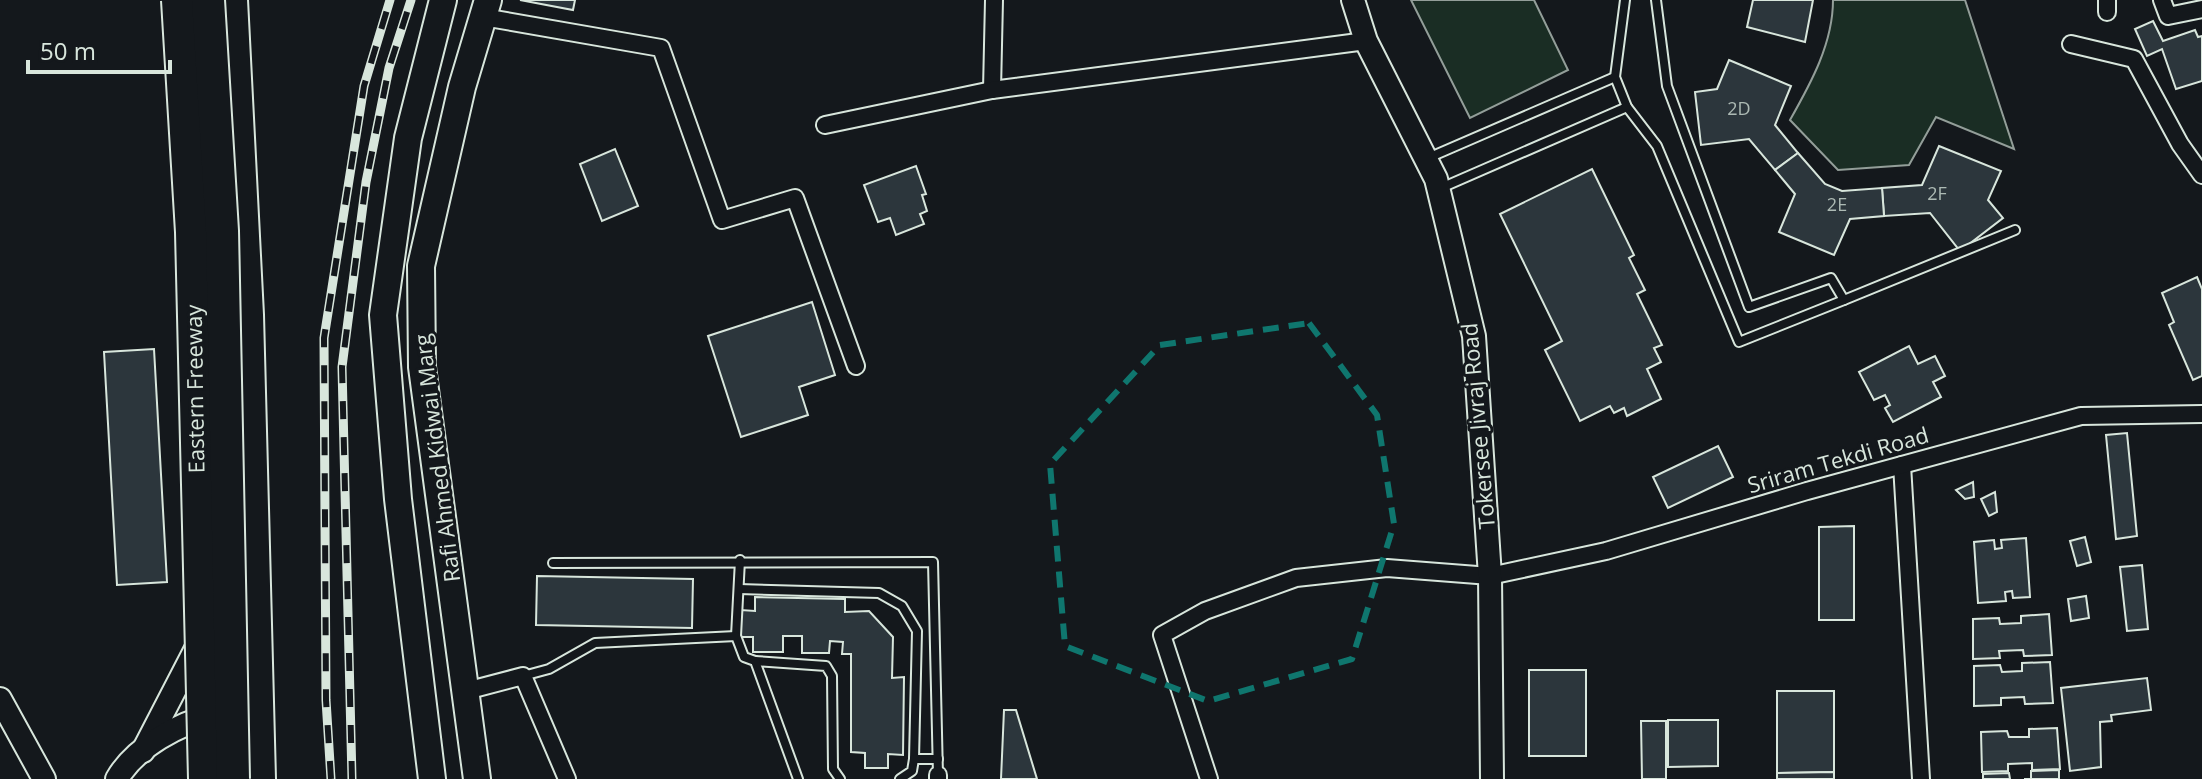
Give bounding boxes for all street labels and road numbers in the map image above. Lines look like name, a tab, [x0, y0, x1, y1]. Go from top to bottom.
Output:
street label: Eastern Freeway	[178, 303, 210, 474]
street label: Tokersee Jivraj Road	[1453, 322, 1501, 530]
street label: Rafi Ahmed Kidwai Marg	[406, 332, 466, 584]
street label: Sriram Tekdi Road	[1744, 419, 1932, 499]

